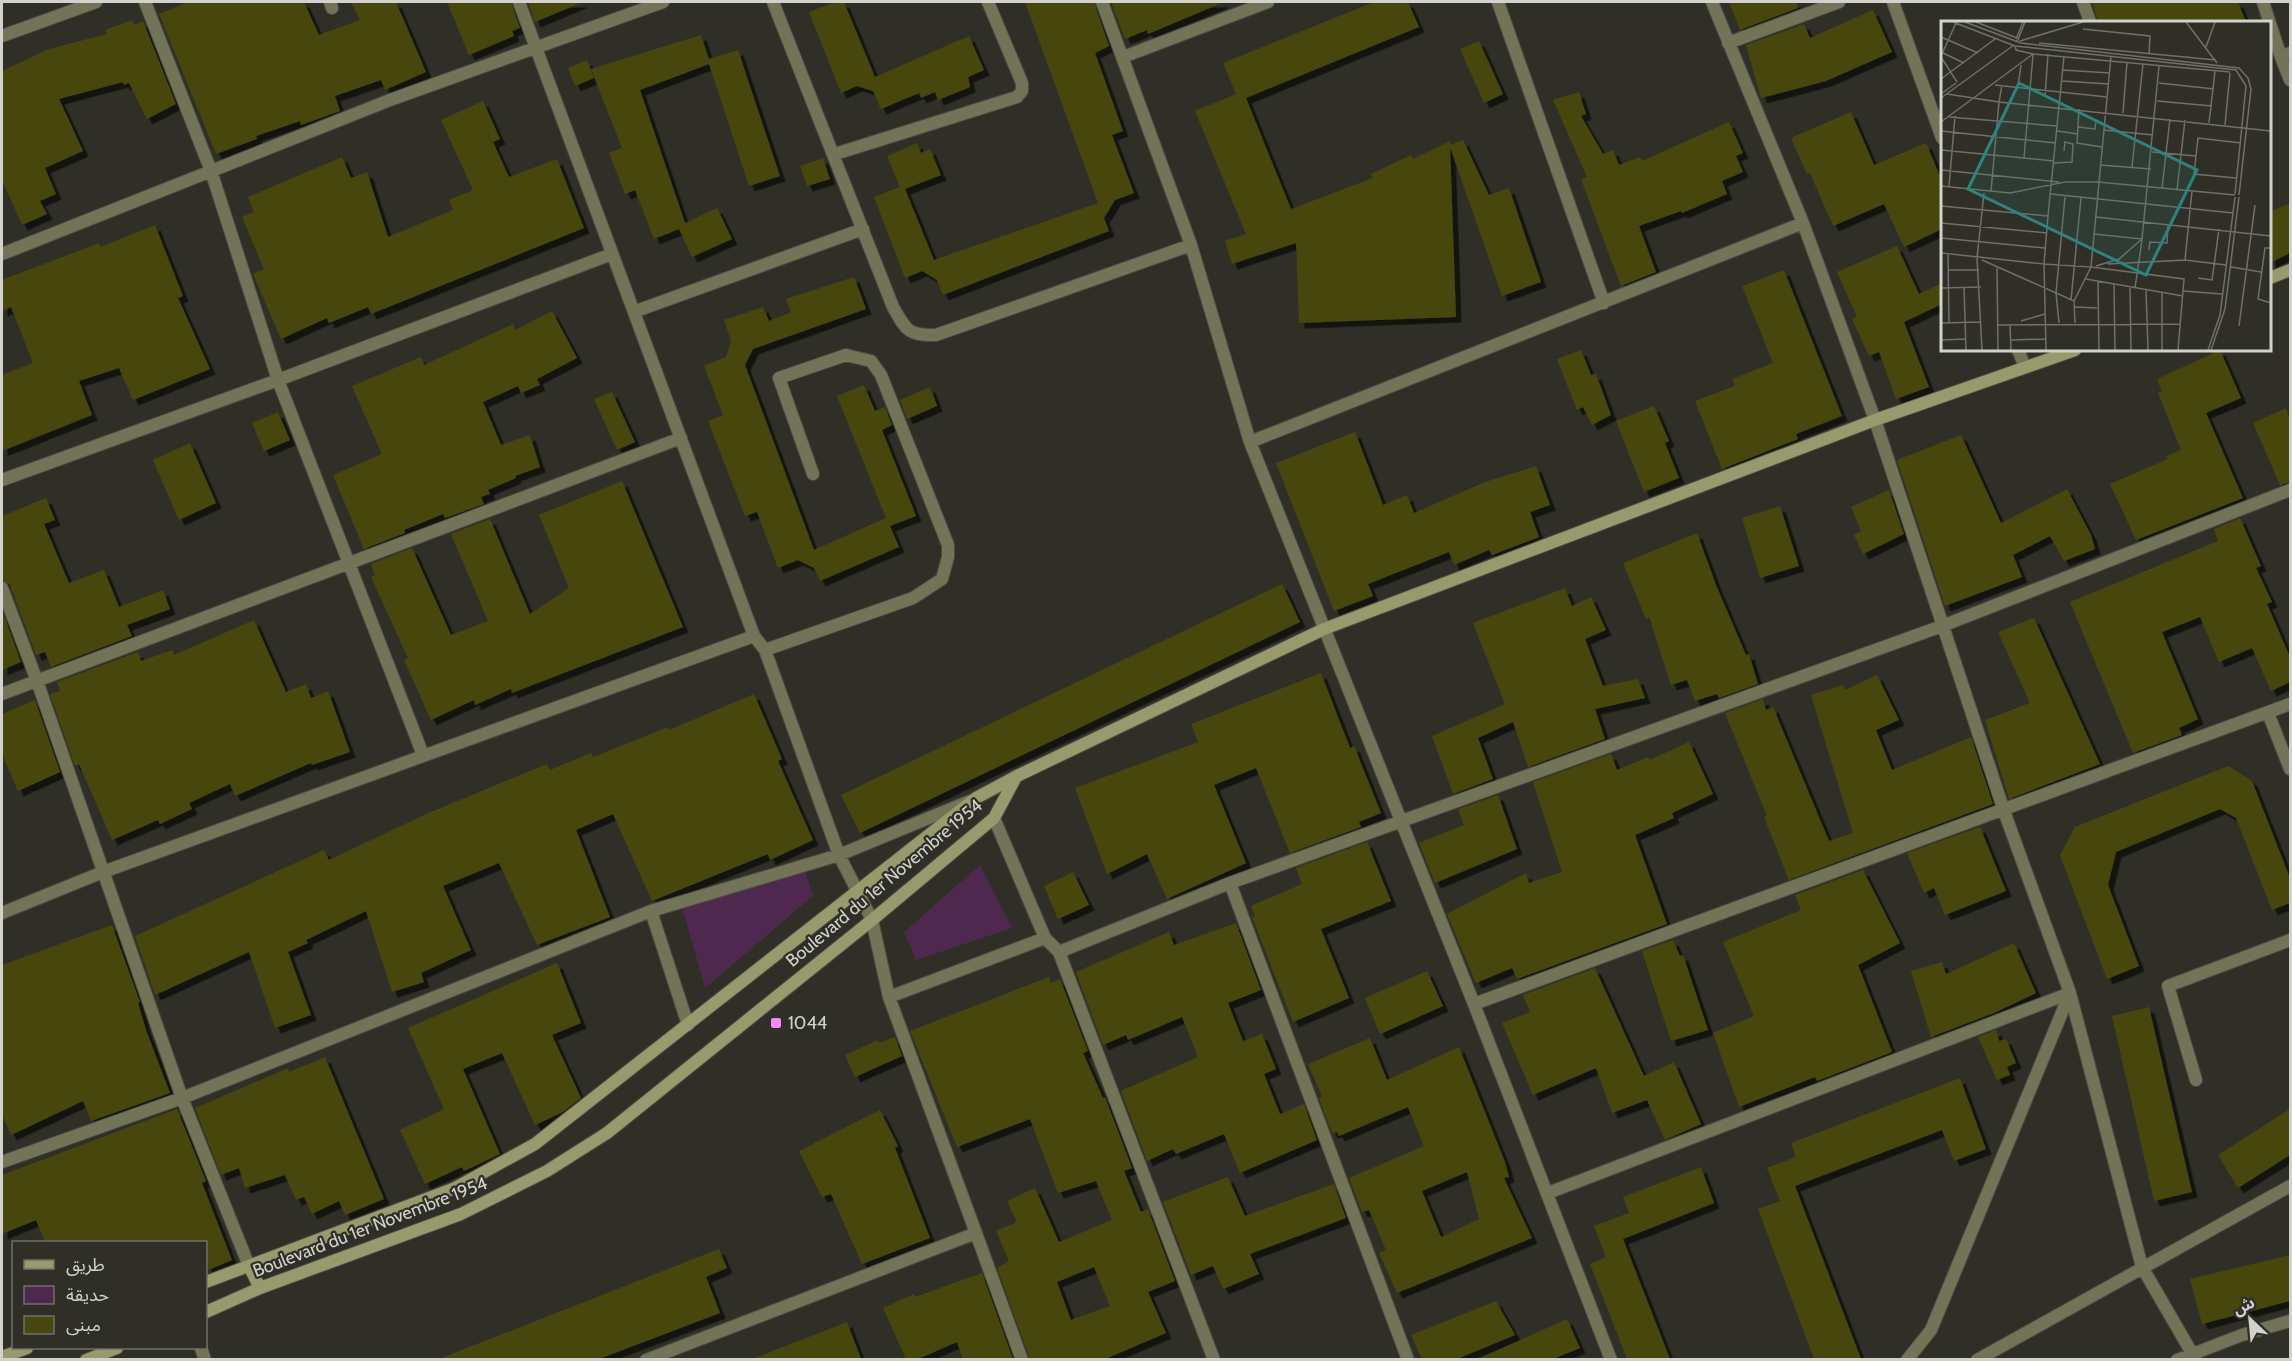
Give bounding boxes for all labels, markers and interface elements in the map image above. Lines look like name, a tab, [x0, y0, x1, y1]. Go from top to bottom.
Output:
inset map	[1941, 21, 2271, 351]
street label: Boulevard du 1er Novembre 1954	[781, 794, 987, 972]
place label: 1044	[788, 1012, 827, 1034]
marker: 1044	[769, 1016, 783, 1030]
street label: Boulevard du 1er Novembre 1954	[250, 1172, 490, 1282]
legend	[12, 1241, 207, 1349]
text: طريق	[66, 1254, 105, 1276]
text: حديقة	[66, 1284, 109, 1306]
north arrow	[2220, 1289, 2280, 1349]
text: ش	[2230, 1293, 2258, 1319]
text: مبنى	[66, 1314, 101, 1336]

